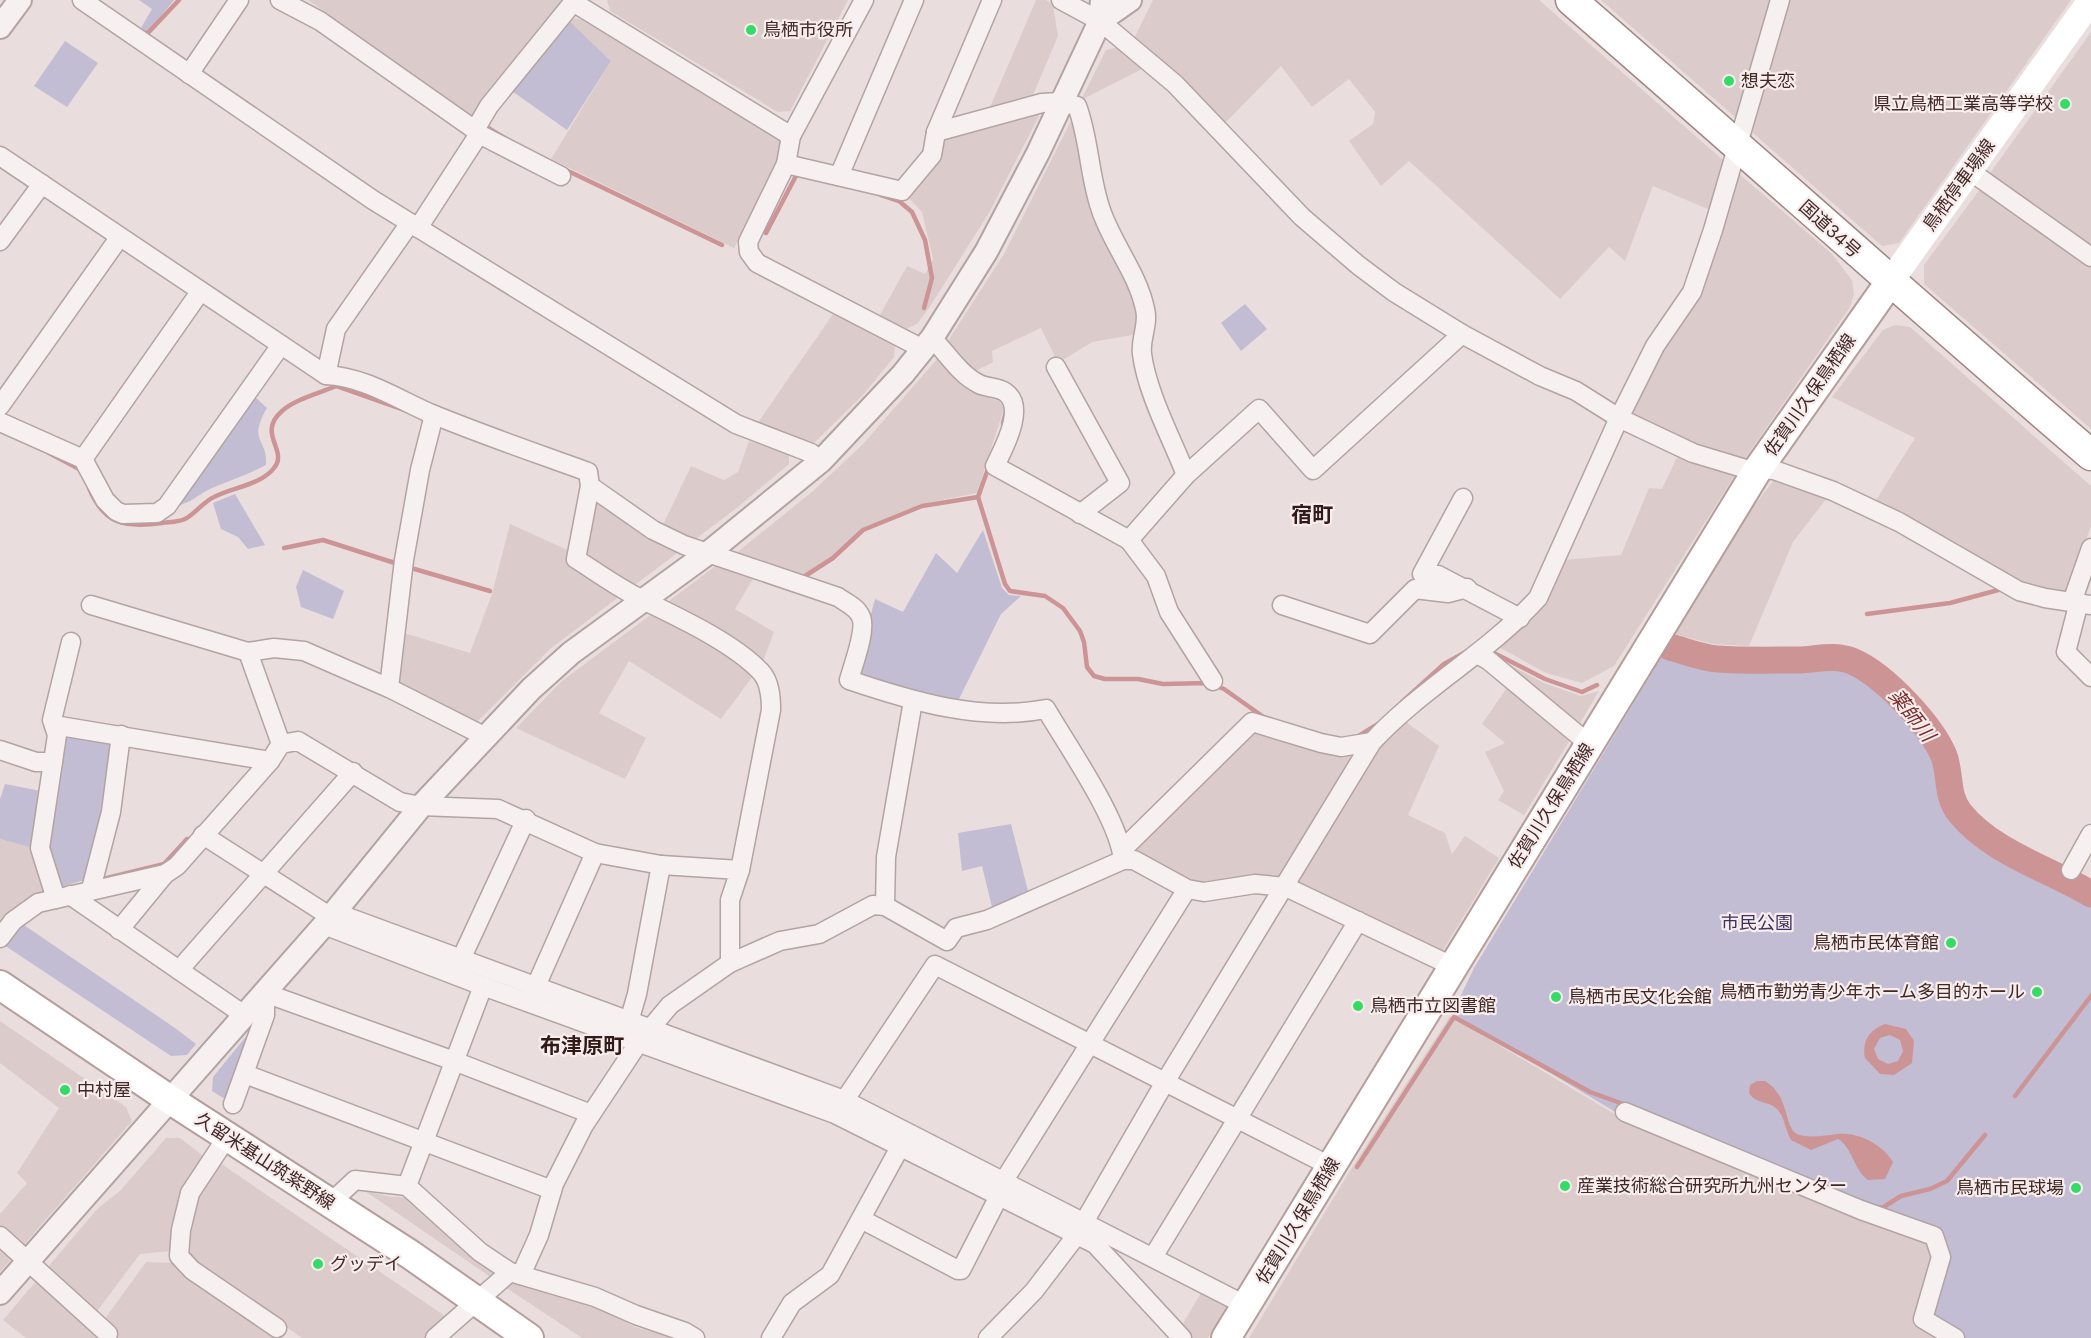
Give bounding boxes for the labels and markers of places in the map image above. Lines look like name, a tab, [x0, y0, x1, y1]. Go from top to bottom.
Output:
place label: 鳥栖市役所	[763, 18, 853, 42]
marker: 鳥栖市役所	[744, 23, 758, 37]
place label: 想夫恋	[1741, 69, 1795, 93]
marker: 想夫恋	[1722, 74, 1736, 88]
place label: 県立鳥栖工業高等学校	[1873, 92, 2053, 116]
marker: 県立鳥栖工業高等学校	[2058, 97, 2072, 111]
place label: 鳥栖市民体育館	[1813, 931, 1939, 955]
marker: 鳥栖市民体育館	[1944, 936, 1958, 950]
place label: 鳥栖市勤労青少年ホーム多目的ホール	[1720, 980, 2025, 1004]
place label: 鳥栖市民文化会館	[1568, 985, 1712, 1009]
marker: 鳥栖市勤労青少年ホーム多目的ホール	[2030, 985, 2044, 999]
marker: 鳥栖市民文化会館	[1549, 990, 1563, 1004]
place label: 鳥栖市立図書館	[1370, 994, 1496, 1018]
marker: 鳥栖市立図書館	[1351, 999, 1365, 1013]
place label: 中村屋	[77, 1078, 131, 1102]
marker: 中村屋	[58, 1083, 72, 1097]
place label: 産業技術総合研究所九州センター	[1577, 1174, 1847, 1198]
place label: 鳥栖市民球場	[1956, 1176, 2064, 1200]
marker: 産業技術総合研究所九州センター	[1558, 1179, 1572, 1193]
marker: 鳥栖市民球場	[2069, 1181, 2083, 1195]
place label: グッデイ	[330, 1252, 402, 1276]
marker: グッデイ	[311, 1257, 325, 1271]

